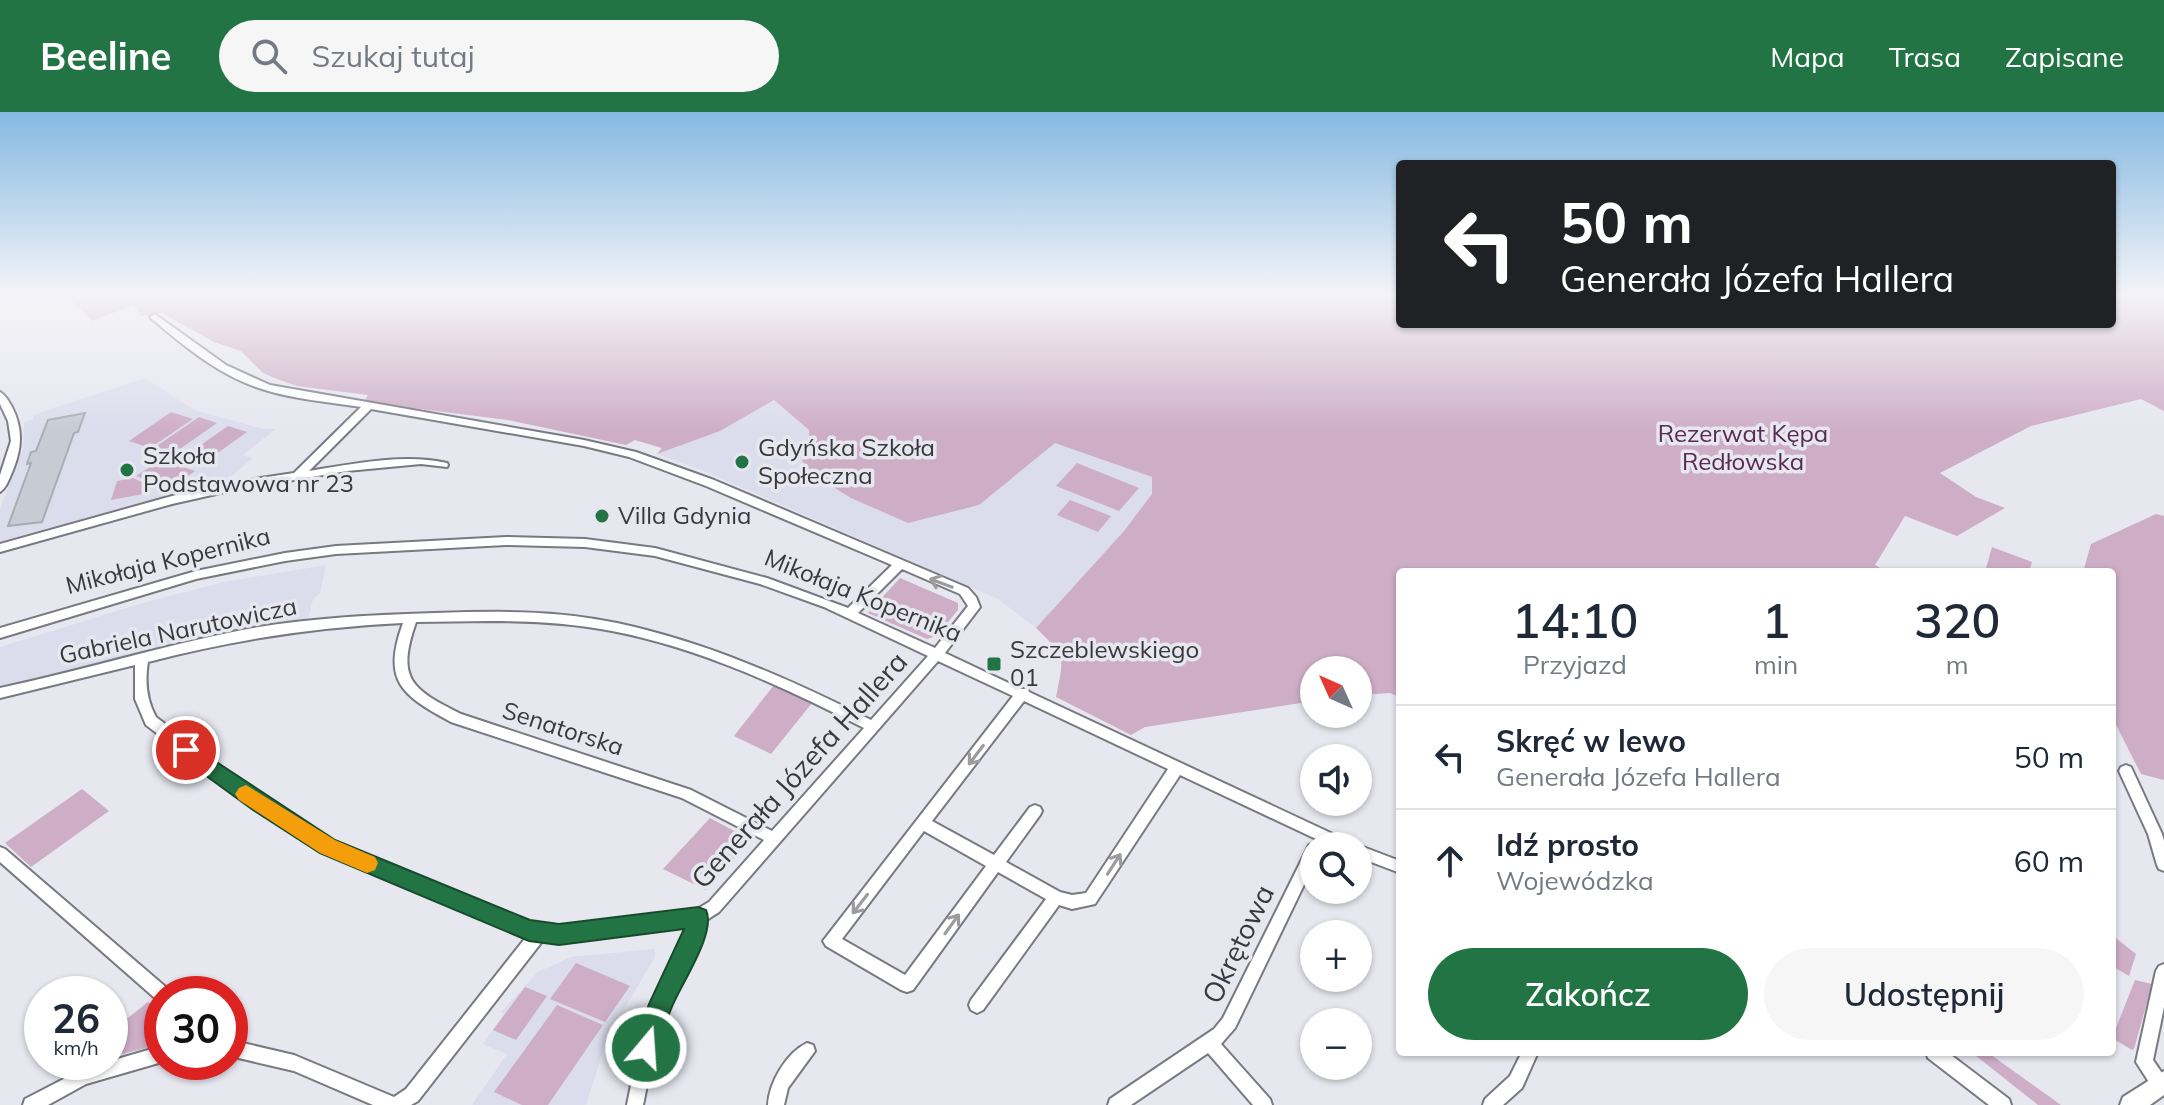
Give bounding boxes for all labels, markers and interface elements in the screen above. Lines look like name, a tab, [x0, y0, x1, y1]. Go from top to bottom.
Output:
search box	[219, 20, 779, 92]
text: Beeline	[40, 32, 171, 80]
icon: search	[247, 34, 291, 78]
text: Szukaj tutaj	[311, 37, 475, 75]
text: Mapa	[1770, 39, 1845, 74]
text: Trasa	[1889, 39, 1961, 74]
text: Zapisane	[2005, 39, 2124, 74]
text: 50 m	[1560, 187, 1693, 257]
icon: left	[1428, 192, 1532, 296]
text: Generała Józefa Hallera	[1560, 256, 1954, 301]
park label: Rezerwat Kępa Redłowska	[1658, 418, 1828, 476]
place label: Gdyńska Szkoła Społeczna	[758, 432, 935, 490]
place label: Szkoła Podstawowa nr 23	[143, 440, 354, 498]
marker: Gdyńska Szkoła Społeczna	[733, 453, 751, 471]
marker: Szkoła Podstawowa nr 23	[118, 461, 136, 479]
place label: Villa Gdynia	[618, 500, 751, 530]
marker: Villa Gdynia	[593, 507, 611, 525]
street label: Mikołaja Kopernika	[62, 520, 273, 600]
street label: Mikołaja Kopernika	[760, 542, 966, 648]
one-way arrow	[929, 575, 954, 589]
street label: Gabriela Narutowicza	[56, 590, 299, 670]
text: 14:10	[1512, 590, 1638, 650]
text: 1	[1762, 590, 1790, 650]
text: 320	[1914, 590, 2000, 650]
place label: Szczeblewskiego 01	[1010, 634, 1199, 692]
street label: Generała Józefa Hallera	[683, 644, 914, 895]
text: Przyjazd	[1523, 648, 1627, 681]
text: min	[1754, 648, 1798, 681]
text: m	[1946, 648, 1969, 681]
marker: Szczeblewskiego 01	[985, 655, 1003, 673]
north arrow	[1300, 656, 1372, 728]
map controls	[1300, 656, 1372, 1080]
street label: Senatorska	[499, 694, 628, 762]
pin	[152, 716, 220, 784]
text: Skręć w lewo	[1496, 722, 1686, 760]
icon: arrive	[164, 728, 208, 772]
icon: left	[1428, 735, 1472, 779]
text: 50 m	[2014, 738, 2084, 776]
one-way arrow	[968, 744, 985, 765]
button: sound	[1300, 744, 1372, 816]
text: Generała Józefa Hallera	[1496, 760, 1781, 793]
text: Idź prosto	[1496, 826, 1639, 864]
button: search	[1300, 832, 1372, 904]
icon: ahead	[1428, 839, 1472, 883]
text: 60 m	[2014, 842, 2084, 880]
one-way arrow	[1105, 853, 1122, 875]
text: Wojewódzka	[1496, 864, 1654, 897]
street label: Okrętowa	[1194, 879, 1281, 1009]
one-way arrow	[851, 893, 869, 914]
one-way arrow	[943, 914, 960, 935]
button: +	[1300, 920, 1372, 992]
button: Zakończ	[1428, 948, 1748, 1040]
button: Udostępnij	[1764, 948, 2084, 1040]
speed limit sign: 30	[144, 976, 248, 1080]
text: 26	[52, 993, 100, 1043]
position arrow	[604, 1006, 688, 1090]
button: −	[1300, 1008, 1372, 1080]
text: km/h	[53, 1035, 99, 1060]

